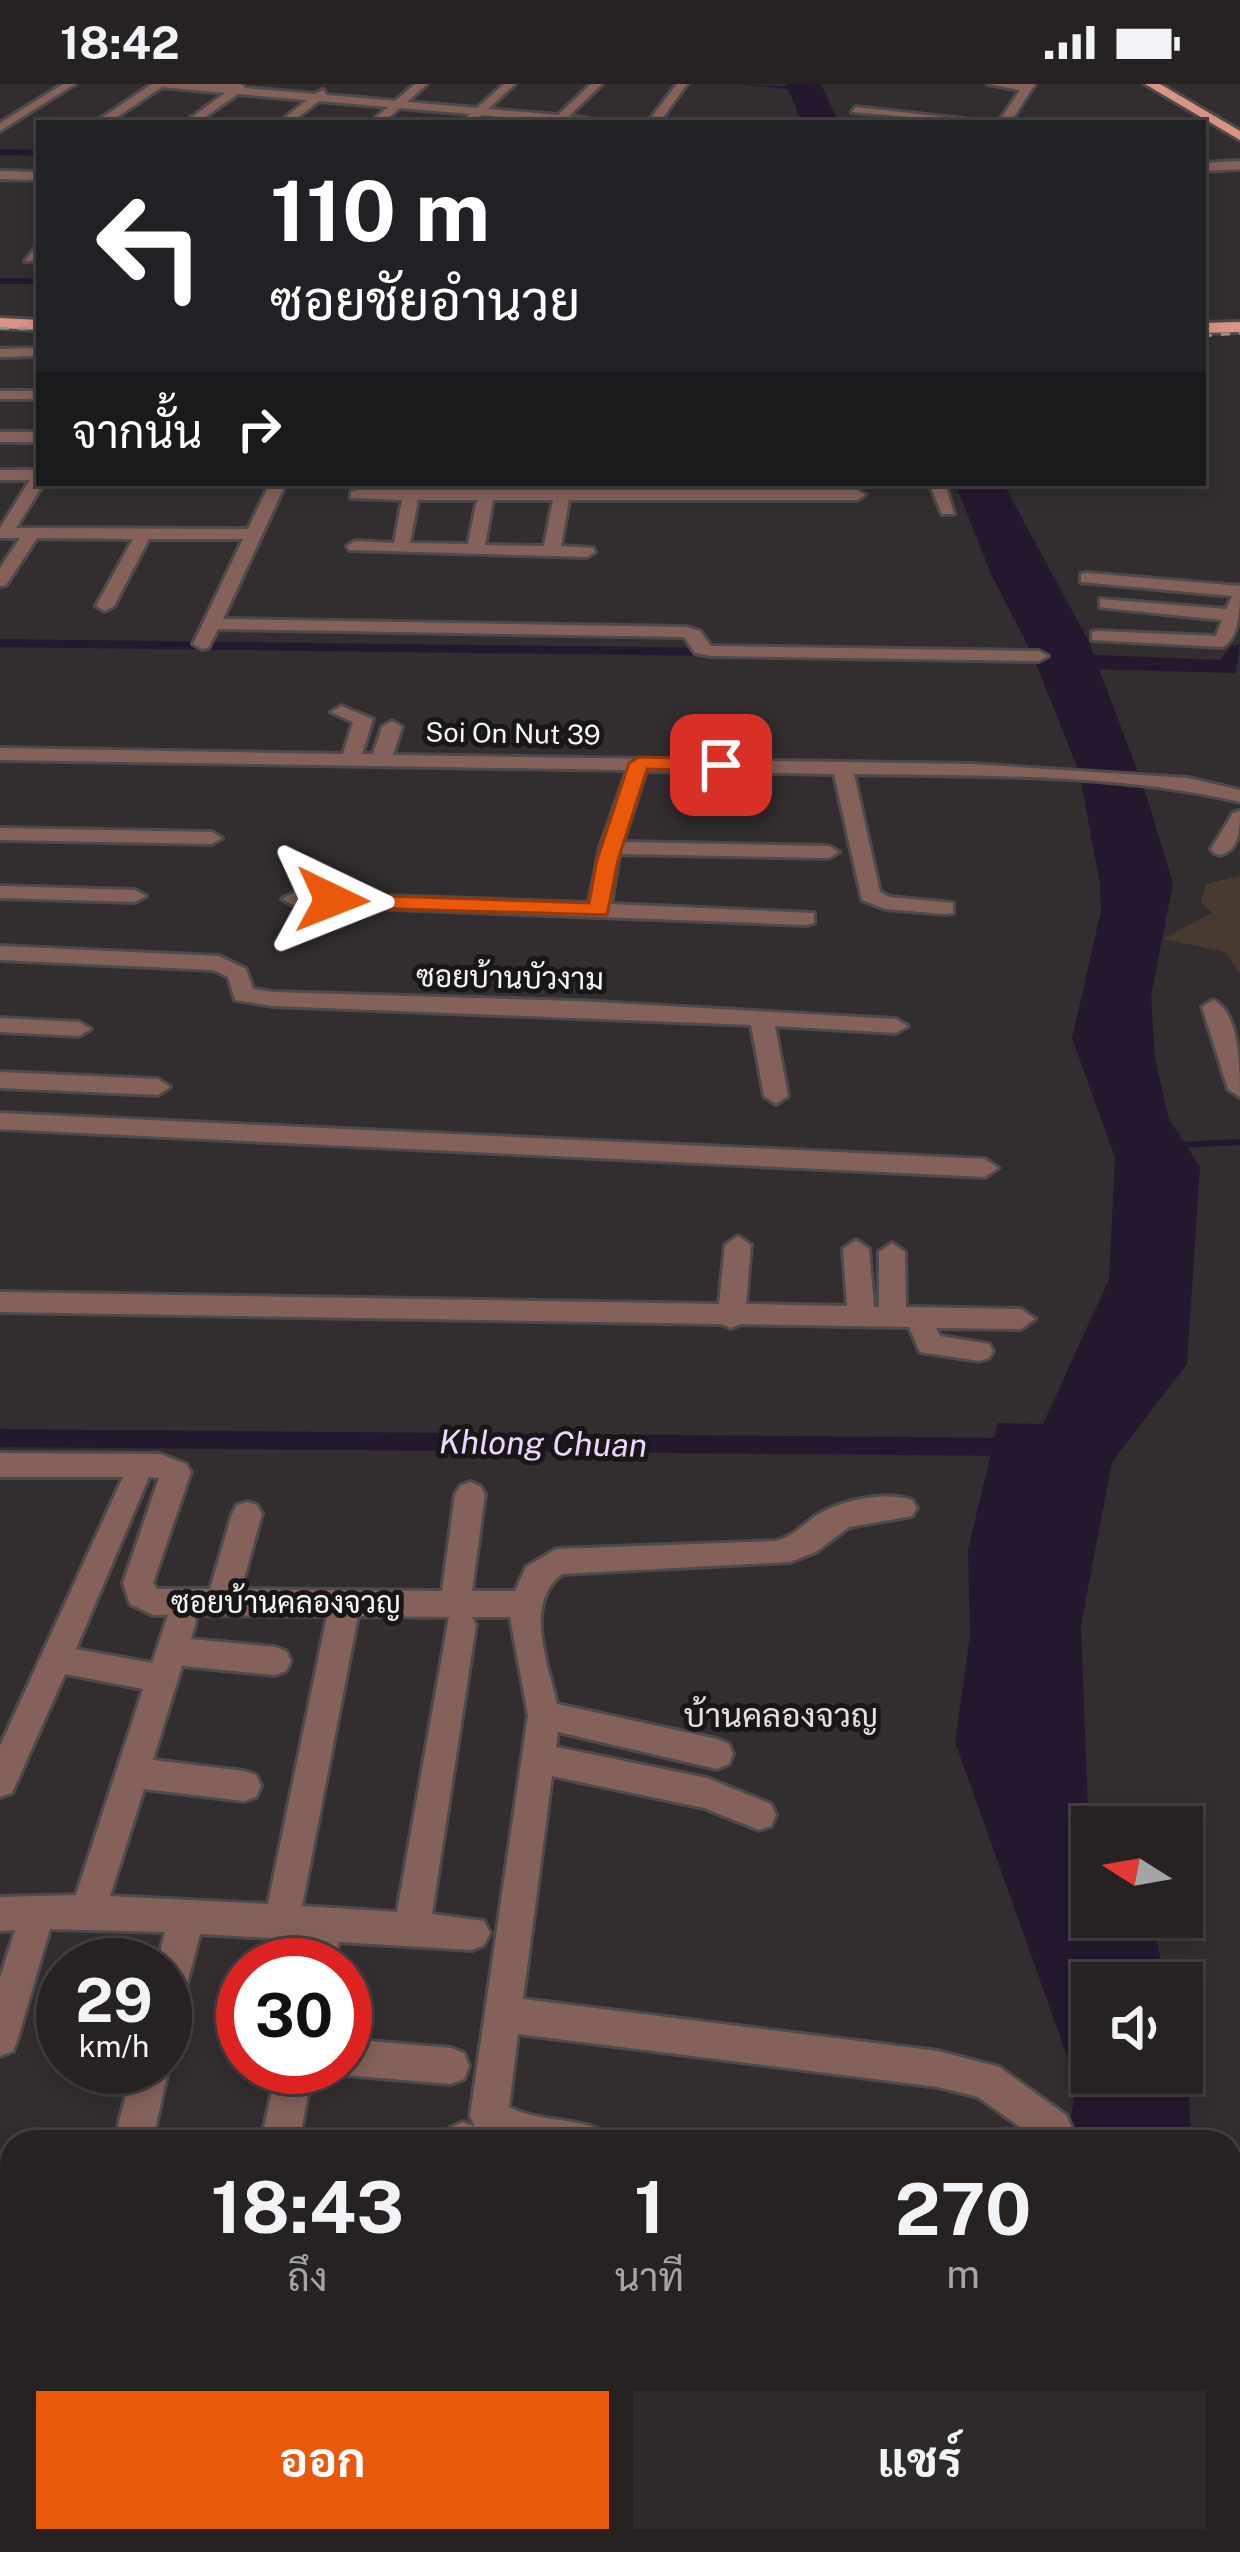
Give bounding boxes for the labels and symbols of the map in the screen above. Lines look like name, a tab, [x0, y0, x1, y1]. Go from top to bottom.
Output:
pin	[670, 714, 772, 816]
street label: Soi On Nut 39	[425, 715, 601, 751]
position arrow	[269, 837, 395, 963]
street label: ซอยบ้านบัวงาม	[416, 955, 604, 997]
water label: Khlong Chuan	[439, 1422, 647, 1464]
street label: ซอยบ้านคลองจวญ	[171, 1582, 401, 1621]
district label: บ้านคลองจวญ	[684, 1695, 878, 1735]
north arrow	[1071, 1806, 1203, 1938]
speed limit sign: 30	[216, 1938, 372, 2094]

